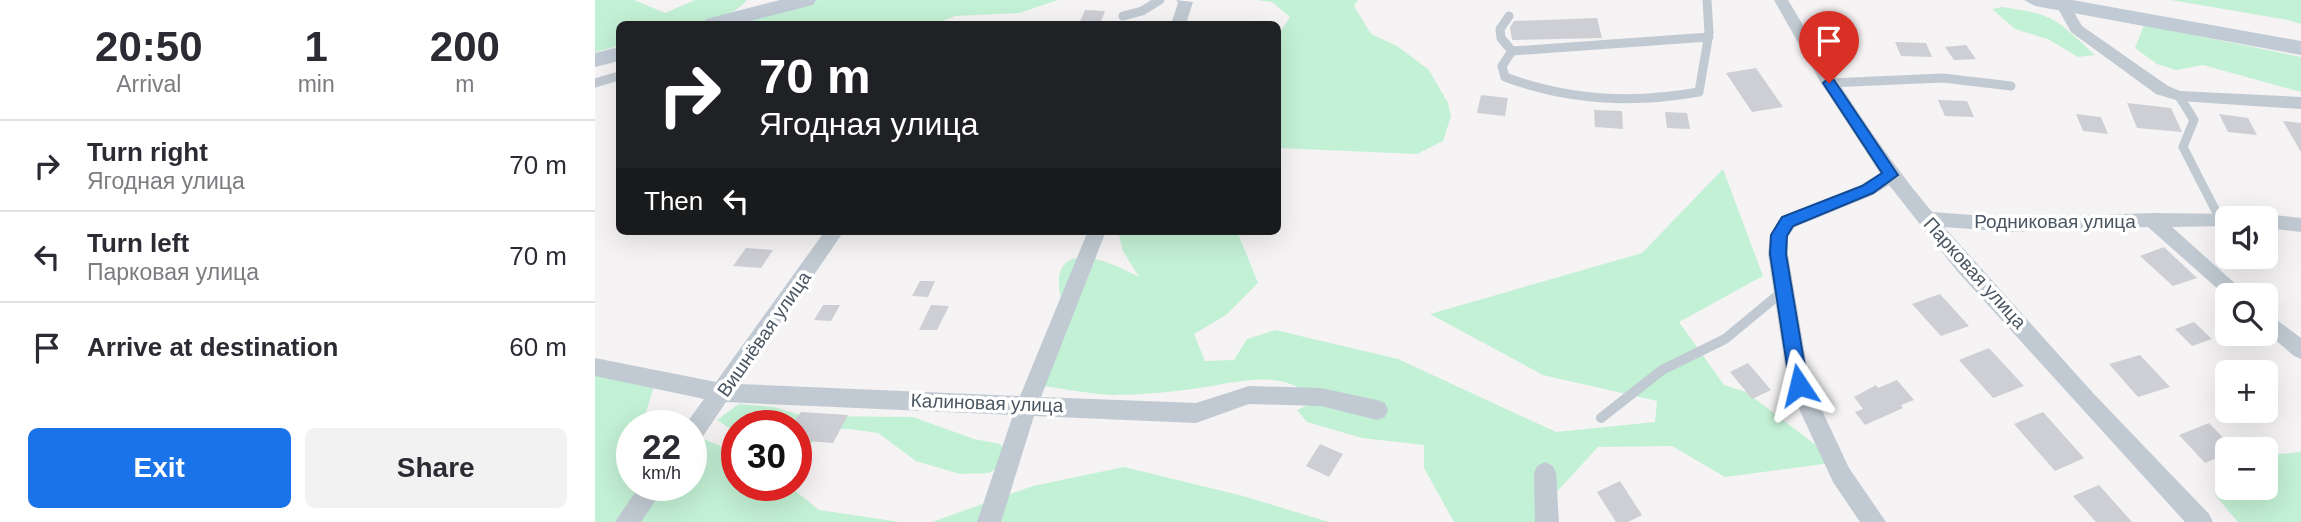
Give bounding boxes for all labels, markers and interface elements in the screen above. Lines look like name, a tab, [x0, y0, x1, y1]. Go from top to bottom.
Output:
pin	[1799, 11, 1859, 83]
icon: arrive	[1810, 22, 1848, 60]
text: 20:50	[95, 23, 203, 70]
text: 1	[304, 23, 328, 70]
text: 200	[430, 23, 500, 70]
icon: right	[644, 49, 735, 140]
text: 70 m	[759, 49, 871, 103]
text: Arrival	[116, 71, 181, 97]
text: min	[298, 71, 335, 97]
text: m	[455, 71, 474, 97]
text: Ягодная улица	[759, 106, 979, 142]
text: Turn right	[87, 137, 208, 167]
icon: right	[28, 147, 66, 185]
text: 70 m	[509, 150, 567, 180]
text: Ягодная улица	[87, 168, 245, 194]
icon: left	[717, 182, 755, 220]
text: Then	[644, 186, 703, 216]
map controls	[2215, 206, 2278, 500]
button: sound	[2215, 206, 2278, 269]
street label: Родниковая улица	[1974, 211, 2136, 232]
street label: Парковая улица	[1920, 213, 2031, 333]
text: Turn left	[87, 228, 189, 258]
icon: left	[28, 238, 66, 276]
text: 70 m	[509, 241, 567, 271]
text: Парковая улица	[87, 259, 259, 285]
street label: Вишнёвая улица	[713, 267, 815, 401]
button: search	[2215, 283, 2278, 346]
icon: arrive	[28, 329, 66, 367]
text: Arrive at destination	[87, 332, 338, 362]
text: 60 m	[509, 332, 567, 362]
position arrow	[1762, 348, 1836, 422]
button: +	[2215, 360, 2278, 423]
street label: Калиновая улица	[910, 390, 1064, 416]
speed limit sign: 30	[721, 410, 812, 501]
text: 22	[642, 427, 681, 466]
button: Exit	[28, 428, 291, 508]
button: Share	[305, 428, 567, 508]
button: −	[2215, 437, 2278, 500]
text: km/h	[642, 463, 681, 483]

